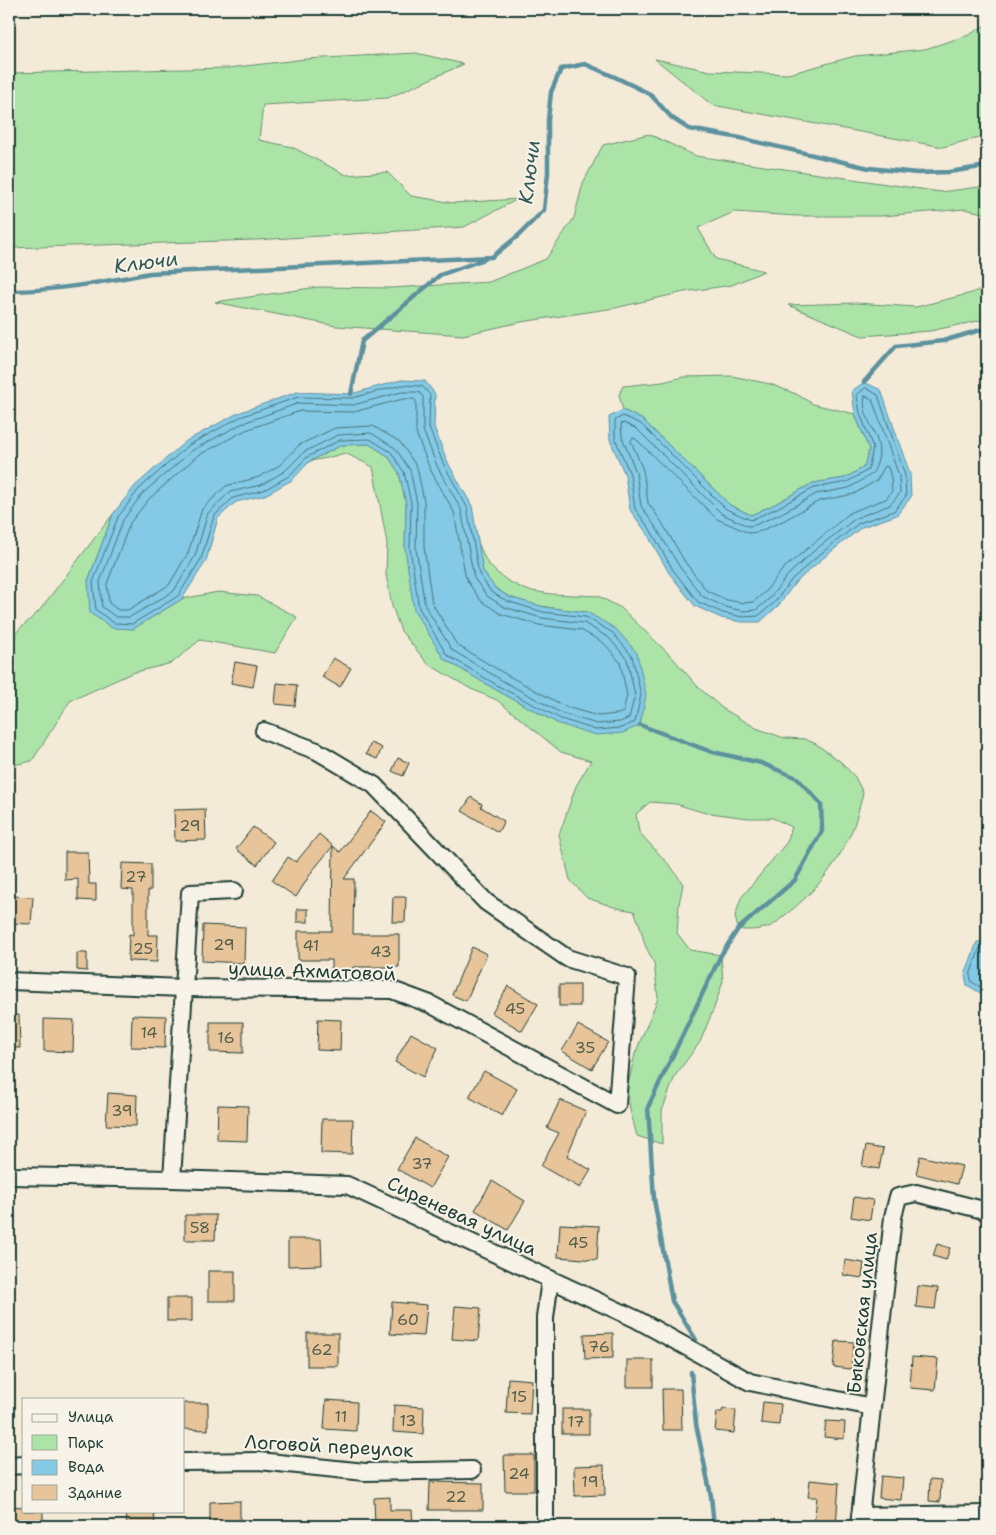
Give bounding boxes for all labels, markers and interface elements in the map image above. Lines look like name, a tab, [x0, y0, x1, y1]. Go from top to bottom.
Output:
water label: Ключи	[512, 138, 546, 206]
water label: Ключи	[112, 245, 180, 279]
house number: 29	[179, 815, 201, 836]
house number: 27	[125, 866, 147, 887]
house number: 29	[213, 934, 235, 955]
house number: 41	[302, 935, 320, 956]
house number: 25	[133, 938, 153, 959]
house number: 43	[370, 941, 392, 962]
street label: улица Ахматовой	[228, 956, 396, 986]
house number: 45	[505, 998, 525, 1019]
house number: 14	[140, 1022, 158, 1043]
house number: 16	[217, 1027, 235, 1048]
house number: 35	[575, 1037, 595, 1058]
house number: 39	[111, 1100, 133, 1121]
house number: 37	[411, 1153, 433, 1174]
street label: Сиреневая улица	[383, 1170, 541, 1262]
house number: 58	[190, 1217, 210, 1238]
street label: Быковская улица	[841, 1231, 883, 1395]
house number: 45	[568, 1232, 588, 1253]
house number: 60	[397, 1309, 419, 1330]
house number: 76	[588, 1336, 610, 1357]
house number: 62	[311, 1339, 333, 1360]
house number: 15	[511, 1386, 527, 1407]
legend	[22, 1398, 185, 1512]
house number: 11	[335, 1406, 347, 1427]
text: Улица	[68, 1407, 114, 1427]
house number: 13	[399, 1410, 417, 1431]
house number: 17	[567, 1411, 585, 1432]
street label: Логовой переулок	[244, 1429, 414, 1463]
text: Парк	[68, 1433, 104, 1453]
text: Вода	[68, 1457, 105, 1477]
house number: 24	[508, 1463, 530, 1484]
house number: 19	[581, 1471, 599, 1492]
text: Здание	[68, 1483, 122, 1503]
house number: 22	[445, 1486, 467, 1507]

